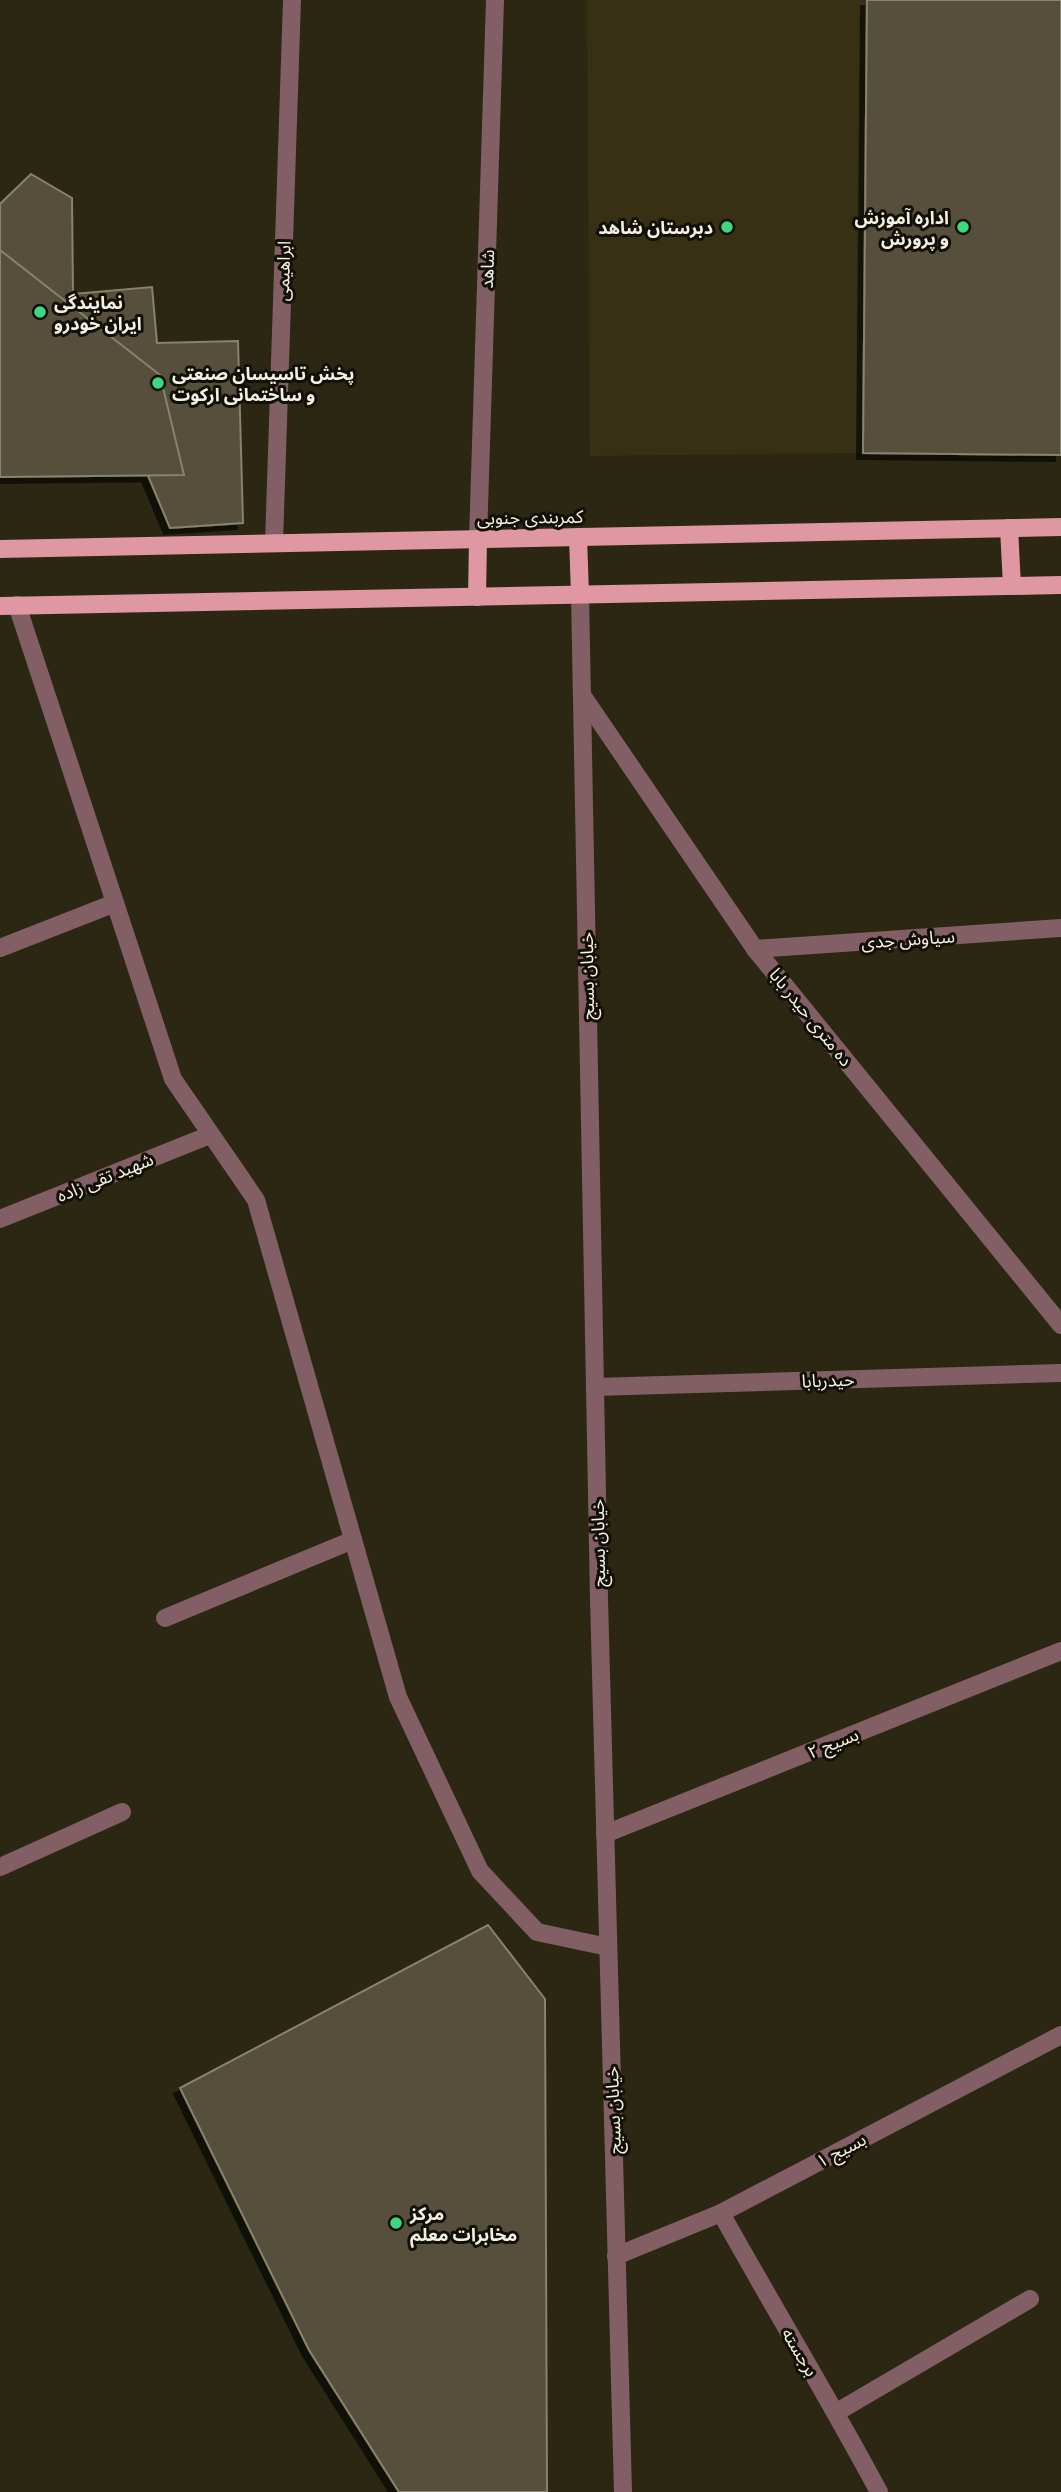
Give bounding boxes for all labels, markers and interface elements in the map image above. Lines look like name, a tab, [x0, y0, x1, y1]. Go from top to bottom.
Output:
place label: اداره آموزش و پرورش	[854, 207, 949, 250]
place label: دبرستان شاهد	[598, 217, 713, 239]
marker: دبرستان شاهد	[719, 219, 735, 235]
marker: اداره آموزش و پرورش	[955, 219, 971, 235]
street label: ابراهیمی	[271, 240, 296, 302]
street label: شاهد	[476, 249, 498, 289]
place label: نمایندگی ایران خودرو	[54, 292, 142, 335]
marker: نمایندگی ایران خودرو	[32, 304, 48, 320]
place label: پخش تاسیسان صنعتی و ساختمانی ارکوت	[172, 363, 354, 406]
marker: پخش تاسیسان صنعتی و ساختمانی ارکوت	[150, 375, 166, 391]
street label: کمربندی جنوبی	[477, 506, 584, 529]
street label: سیاوش جدی	[860, 925, 956, 954]
street label: خیابان بسیج	[576, 932, 601, 1020]
street label: ده متری حیدر بابا	[764, 964, 857, 1071]
street label: شهید تقی زاده	[54, 1148, 157, 1207]
street label: حیدربابا	[801, 1369, 855, 1392]
street label: خیابان بسیج	[587, 1499, 612, 1587]
street label: بسیج ۲	[804, 1723, 863, 1765]
street label: خیابان بسیج	[601, 2066, 628, 2154]
street label: بسیج ۱	[813, 2128, 871, 2174]
place label: مرکز مخابرات معلم	[409, 2203, 517, 2248]
marker: مرکز مخابرات معلم	[388, 2215, 404, 2231]
street label: برجسته	[777, 2324, 823, 2380]

